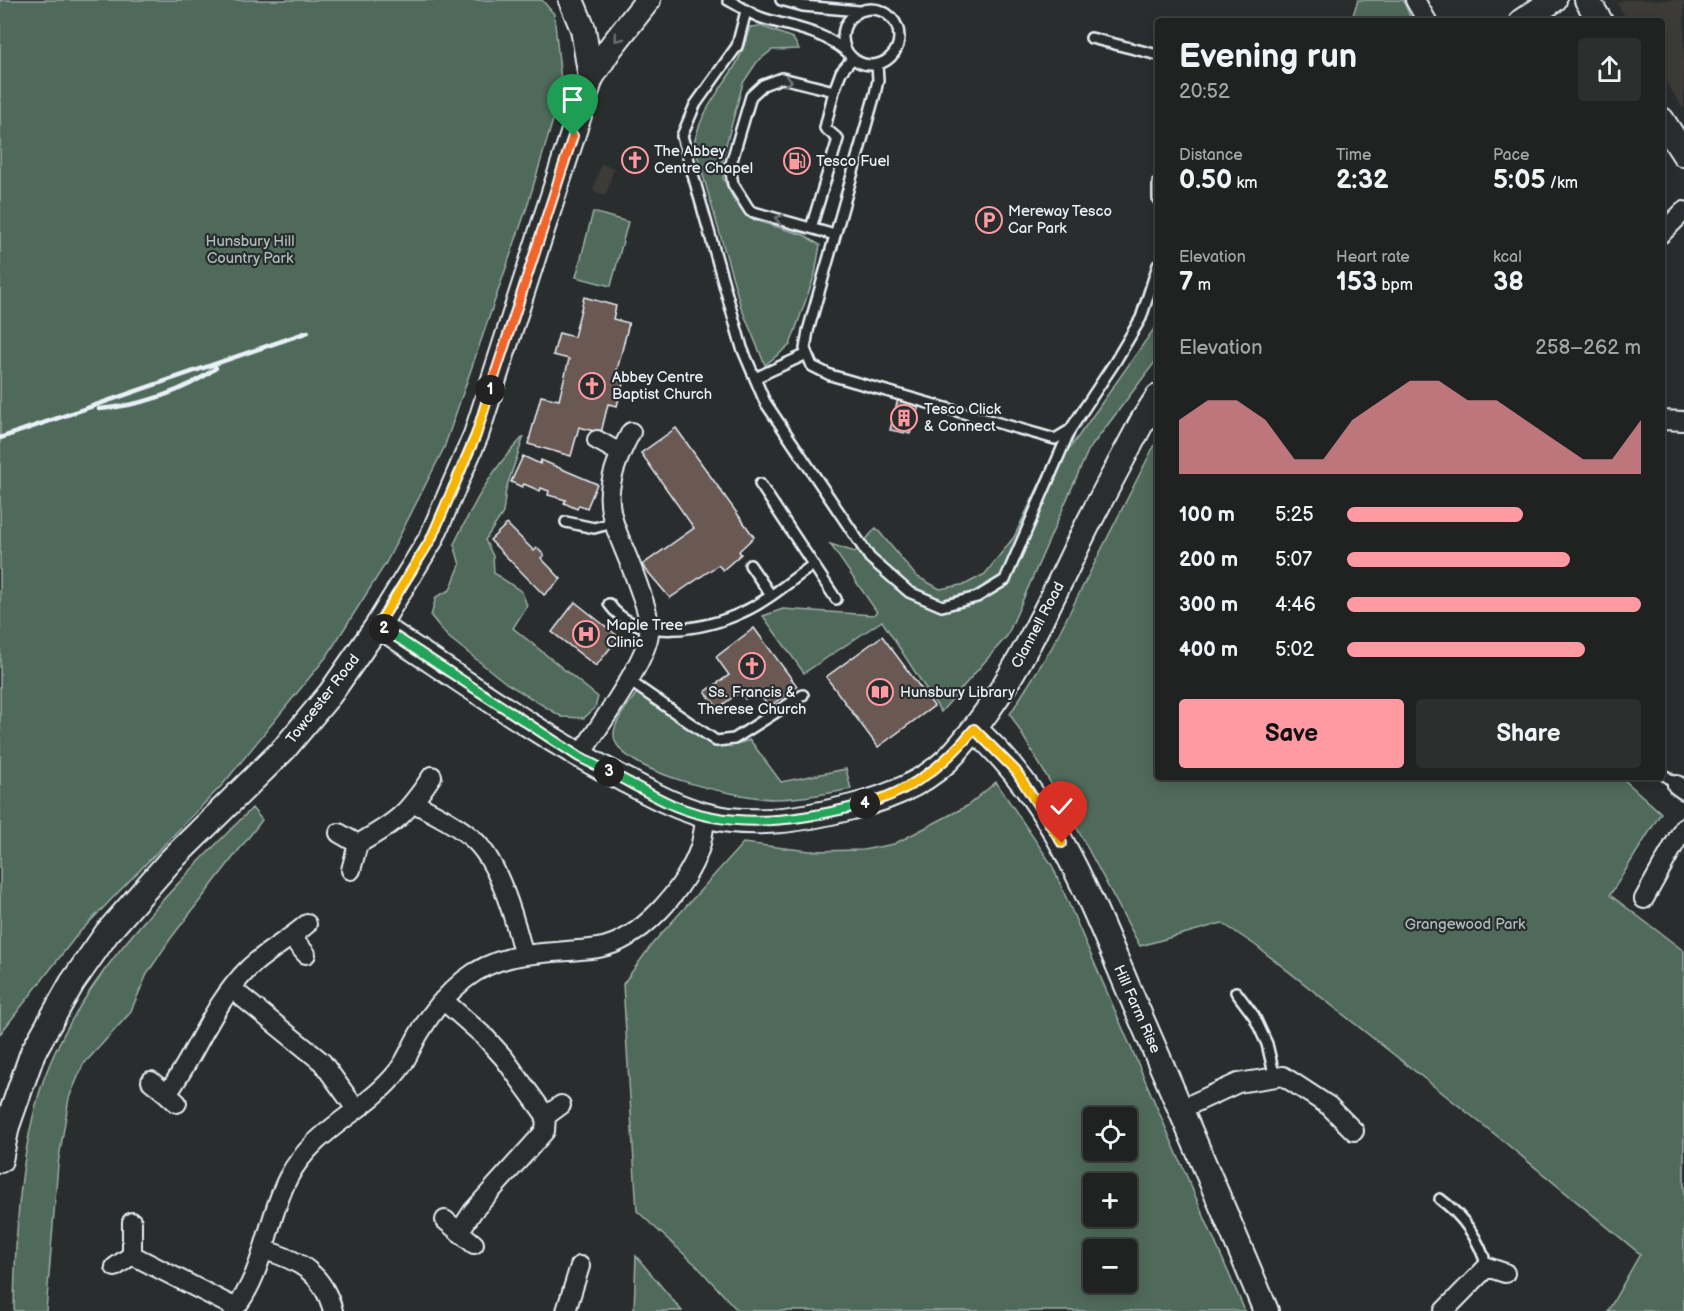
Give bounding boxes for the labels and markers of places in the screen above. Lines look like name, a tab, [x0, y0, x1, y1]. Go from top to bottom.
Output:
pin	[547, 74, 598, 136]
place label: The Abbey Centre Chapel	[654, 142, 753, 178]
church icon: The Abbey Centre Chapel	[620, 145, 650, 175]
fuel station icon: Tesco Fuel	[782, 146, 812, 176]
place label: Tesco Fuel	[816, 152, 890, 171]
place label: Mereway Tesco Car Park	[1008, 202, 1112, 238]
parking icon: Mereway Tesco Car Park	[974, 205, 1004, 235]
place label: Abbey Centre Baptist Church	[612, 368, 712, 404]
church icon: Abbey Centre Baptist Church	[577, 371, 607, 401]
pin: 1	[475, 375, 505, 405]
place label: Tesco Click & Connect	[924, 400, 1002, 436]
building icon: Tesco Click & Connect	[889, 403, 919, 433]
pin: 2	[369, 614, 399, 644]
place label: Maple Tree Clinic	[606, 616, 683, 652]
hospital icon: Maple Tree Clinic	[571, 619, 601, 649]
church icon: Ss. Francis & Therese Church	[737, 651, 767, 681]
library icon: Hunsbury Library	[865, 677, 895, 707]
place label: Ss. Francis & Therese Church	[698, 683, 806, 719]
place label: Hunsbury Library	[900, 683, 1015, 702]
pin: 3	[594, 757, 624, 787]
pin	[1036, 781, 1087, 843]
pin: 4	[850, 789, 880, 819]

